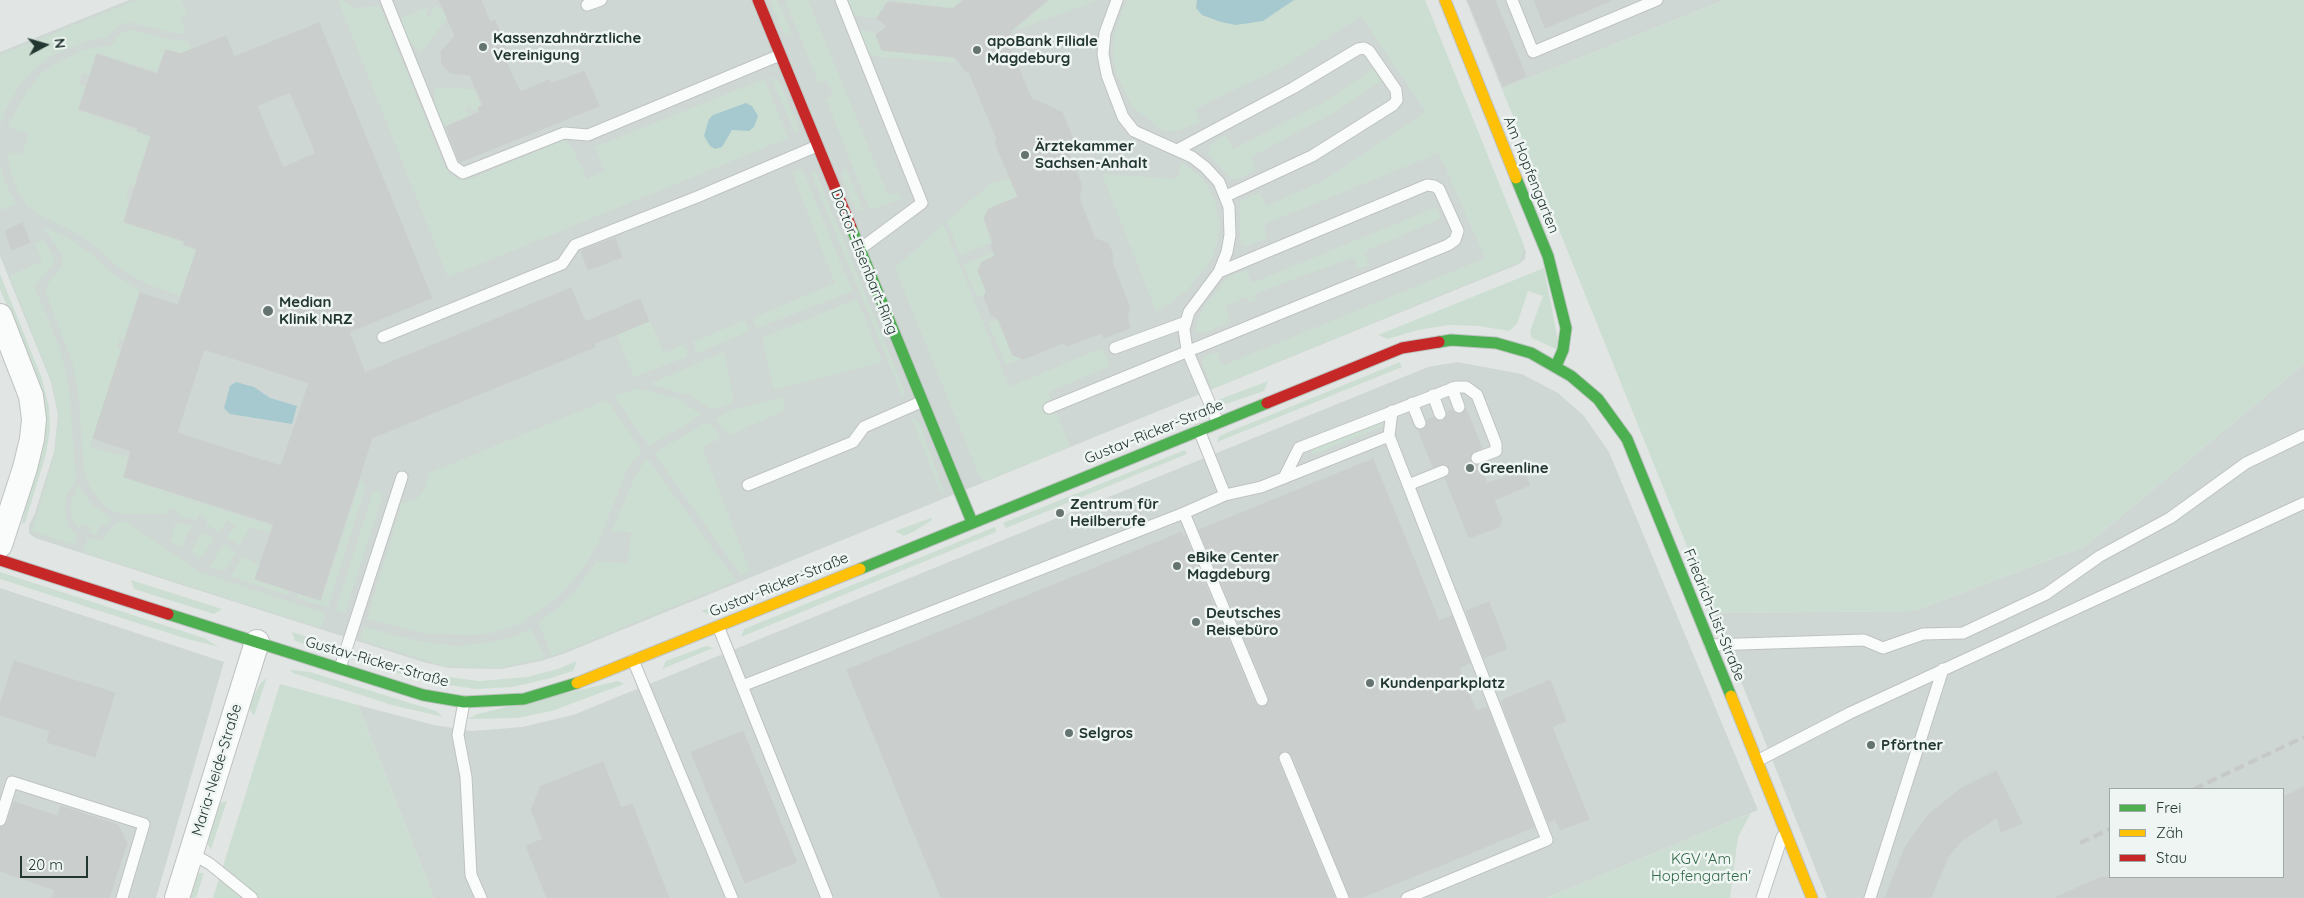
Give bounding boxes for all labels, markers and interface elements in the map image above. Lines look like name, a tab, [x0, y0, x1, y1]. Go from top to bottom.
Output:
north arrow	[20, 20, 70, 70]
place label: Kassenzahnärztliche Vereinigung	[493, 29, 641, 64]
place label: apoBank Filiale Magdeburg	[987, 32, 1098, 67]
text: N	[50, 37, 69, 49]
marker: Kassenzahnärztliche Vereinigung	[477, 41, 489, 53]
marker: apoBank Filiale Magdeburg	[971, 44, 983, 56]
street label: Am Hopfengarten	[1499, 114, 1563, 236]
place label: Ärztekammer Sachsen-Anhalt	[1035, 137, 1148, 172]
marker: Ärztekammer Sachsen-Anhalt	[1019, 149, 1031, 161]
street label: Doctor-Eisenbart-Ring	[827, 187, 901, 337]
place label: Median Klinik NRZ	[279, 293, 353, 328]
marker: Median Klinik NRZ	[261, 304, 275, 318]
street label: Gustav-Ricker-Straße	[1082, 396, 1226, 468]
place label: Greenline	[1480, 459, 1549, 477]
marker: Greenline	[1464, 462, 1476, 474]
place label: Zentrum für Heilberufe	[1070, 495, 1159, 530]
marker: Zentrum für Heilberufe	[1054, 507, 1066, 519]
street label: Friedrich-List-Straße	[1679, 546, 1749, 684]
place label: eBike Center Magdeburg	[1187, 548, 1279, 583]
street label: Gustav-Ricker-Straße	[707, 549, 851, 621]
marker: eBike Center Magdeburg	[1171, 560, 1183, 572]
place label: Deutsches Reisebüro	[1206, 604, 1281, 639]
marker: Deutsches Reisebüro	[1190, 616, 1202, 628]
street label: Gustav-Ricker-Straße	[303, 633, 451, 691]
place label: Kundenparkplatz	[1380, 674, 1505, 692]
marker: Kundenparkplatz	[1364, 677, 1376, 689]
street label: Maria-Neide-Straße	[188, 702, 246, 838]
place label: Selgros	[1079, 724, 1133, 742]
marker: Selgros	[1063, 727, 1075, 739]
place label: Pförtner	[1881, 736, 1943, 754]
marker: Pförtner	[1865, 739, 1877, 751]
legend	[2109, 788, 2284, 878]
text: Frei	[2156, 798, 2182, 817]
text: Zäh	[2156, 823, 2183, 842]
scale bar	[22, 846, 90, 878]
text: Stau	[2156, 848, 2187, 867]
park label: KGV 'Am Hopfengarten'	[1651, 850, 1751, 885]
text: 20 m	[28, 855, 63, 874]

